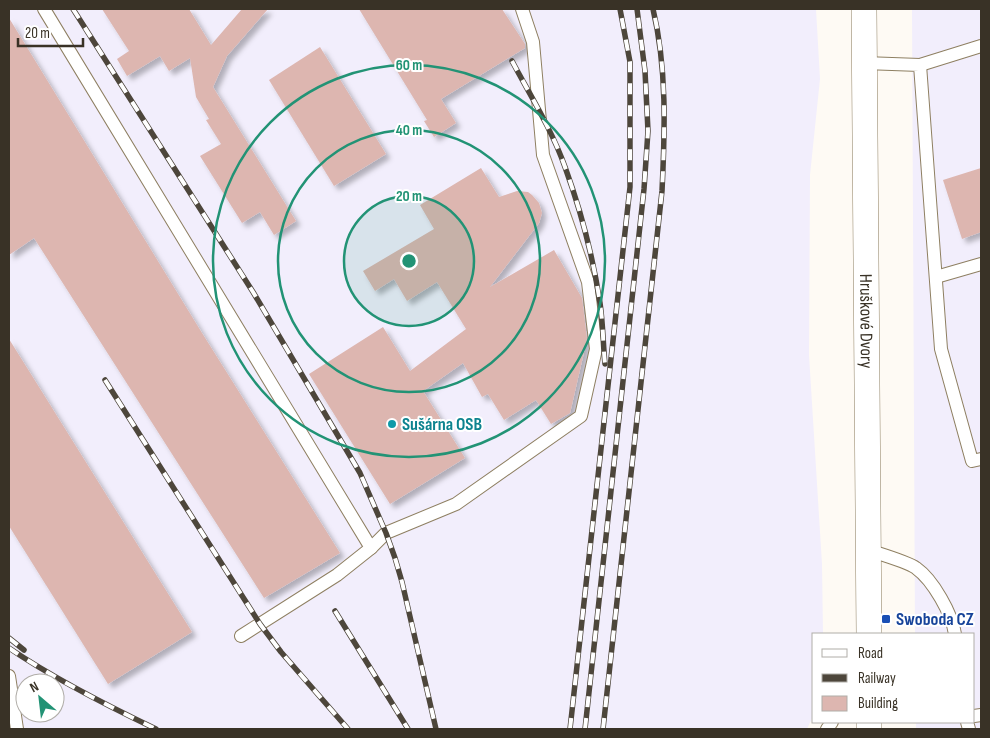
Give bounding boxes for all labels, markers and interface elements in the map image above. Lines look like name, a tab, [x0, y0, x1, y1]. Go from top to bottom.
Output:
scale bar	[18, 15, 82, 47]
text: 20 m	[25, 24, 50, 43]
text: 60 m	[396, 56, 422, 75]
text: 40 m	[396, 121, 422, 140]
text: 20 m	[396, 187, 422, 206]
centre of rings	[400, 252, 418, 270]
street label: Hruškové Dvory	[855, 274, 877, 368]
place label: Sušárna OSB	[402, 414, 482, 435]
marker: Sušárna OSB	[386, 418, 398, 430]
place label: Swoboda CZ	[896, 609, 974, 630]
marker: Swoboda CZ	[880, 613, 892, 625]
legend	[812, 633, 975, 723]
text: Road	[858, 644, 883, 663]
text: Railway	[858, 669, 896, 688]
north arrow	[15, 673, 65, 723]
text: N	[27, 678, 41, 696]
text: Building	[858, 694, 898, 713]

